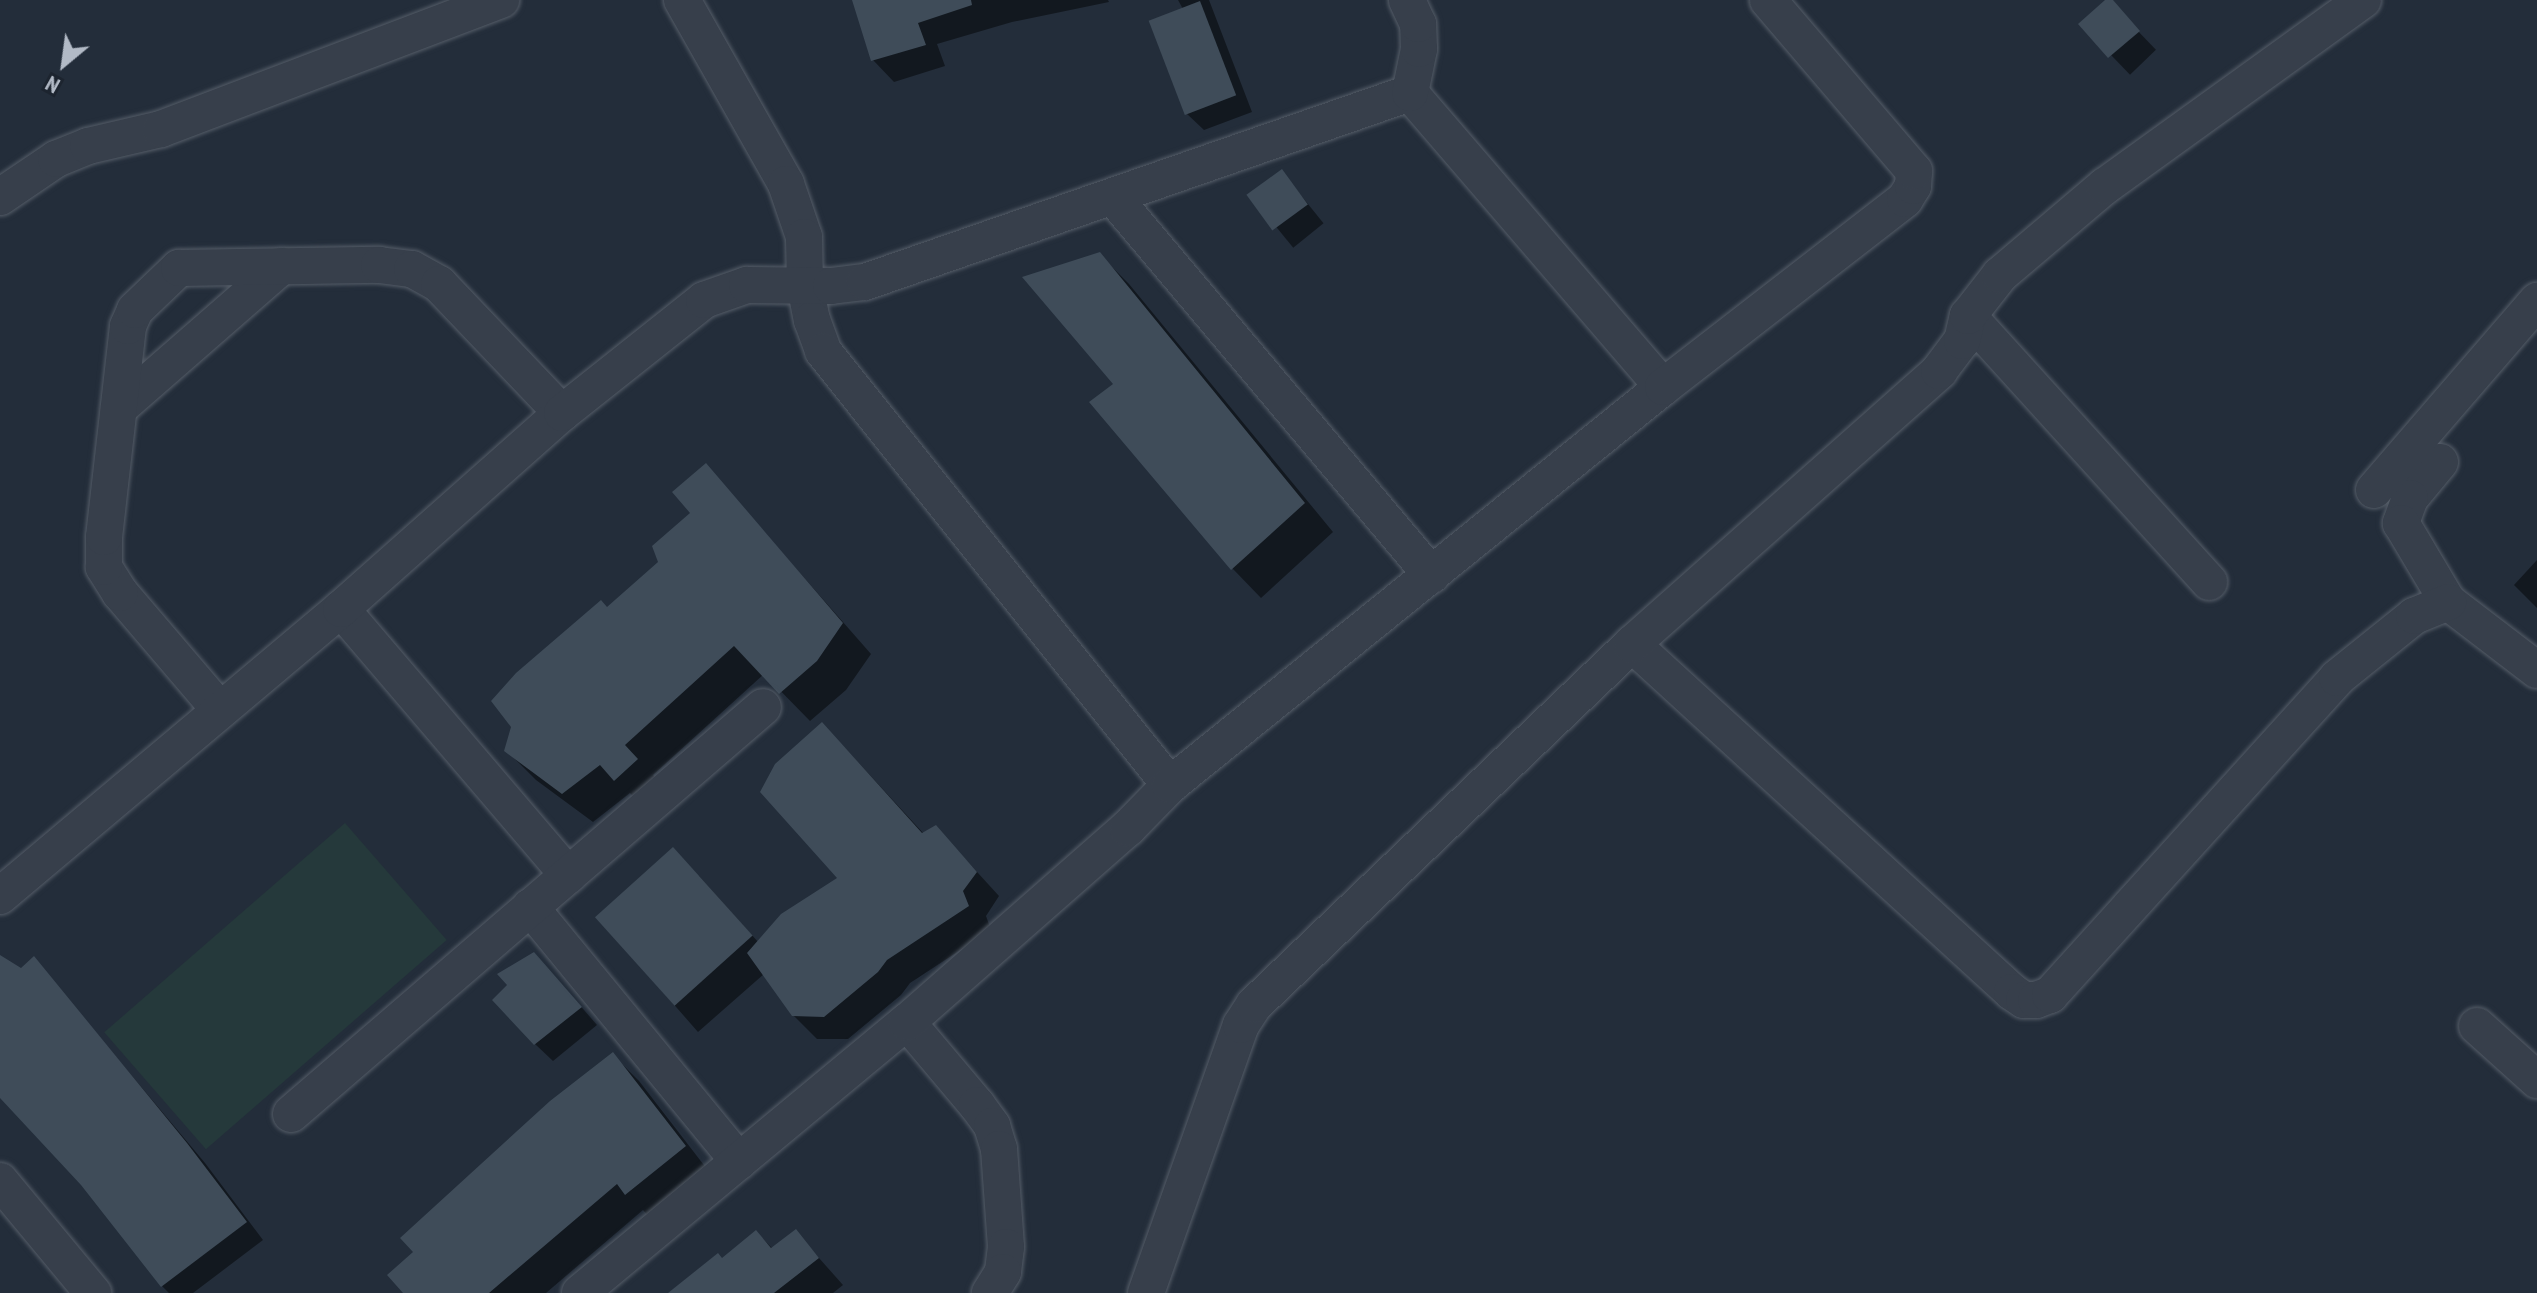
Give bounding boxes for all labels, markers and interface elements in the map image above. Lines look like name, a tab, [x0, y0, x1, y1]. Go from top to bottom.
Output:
north arrow	[24, 24, 104, 104]
text: N	[40, 70, 64, 100]

